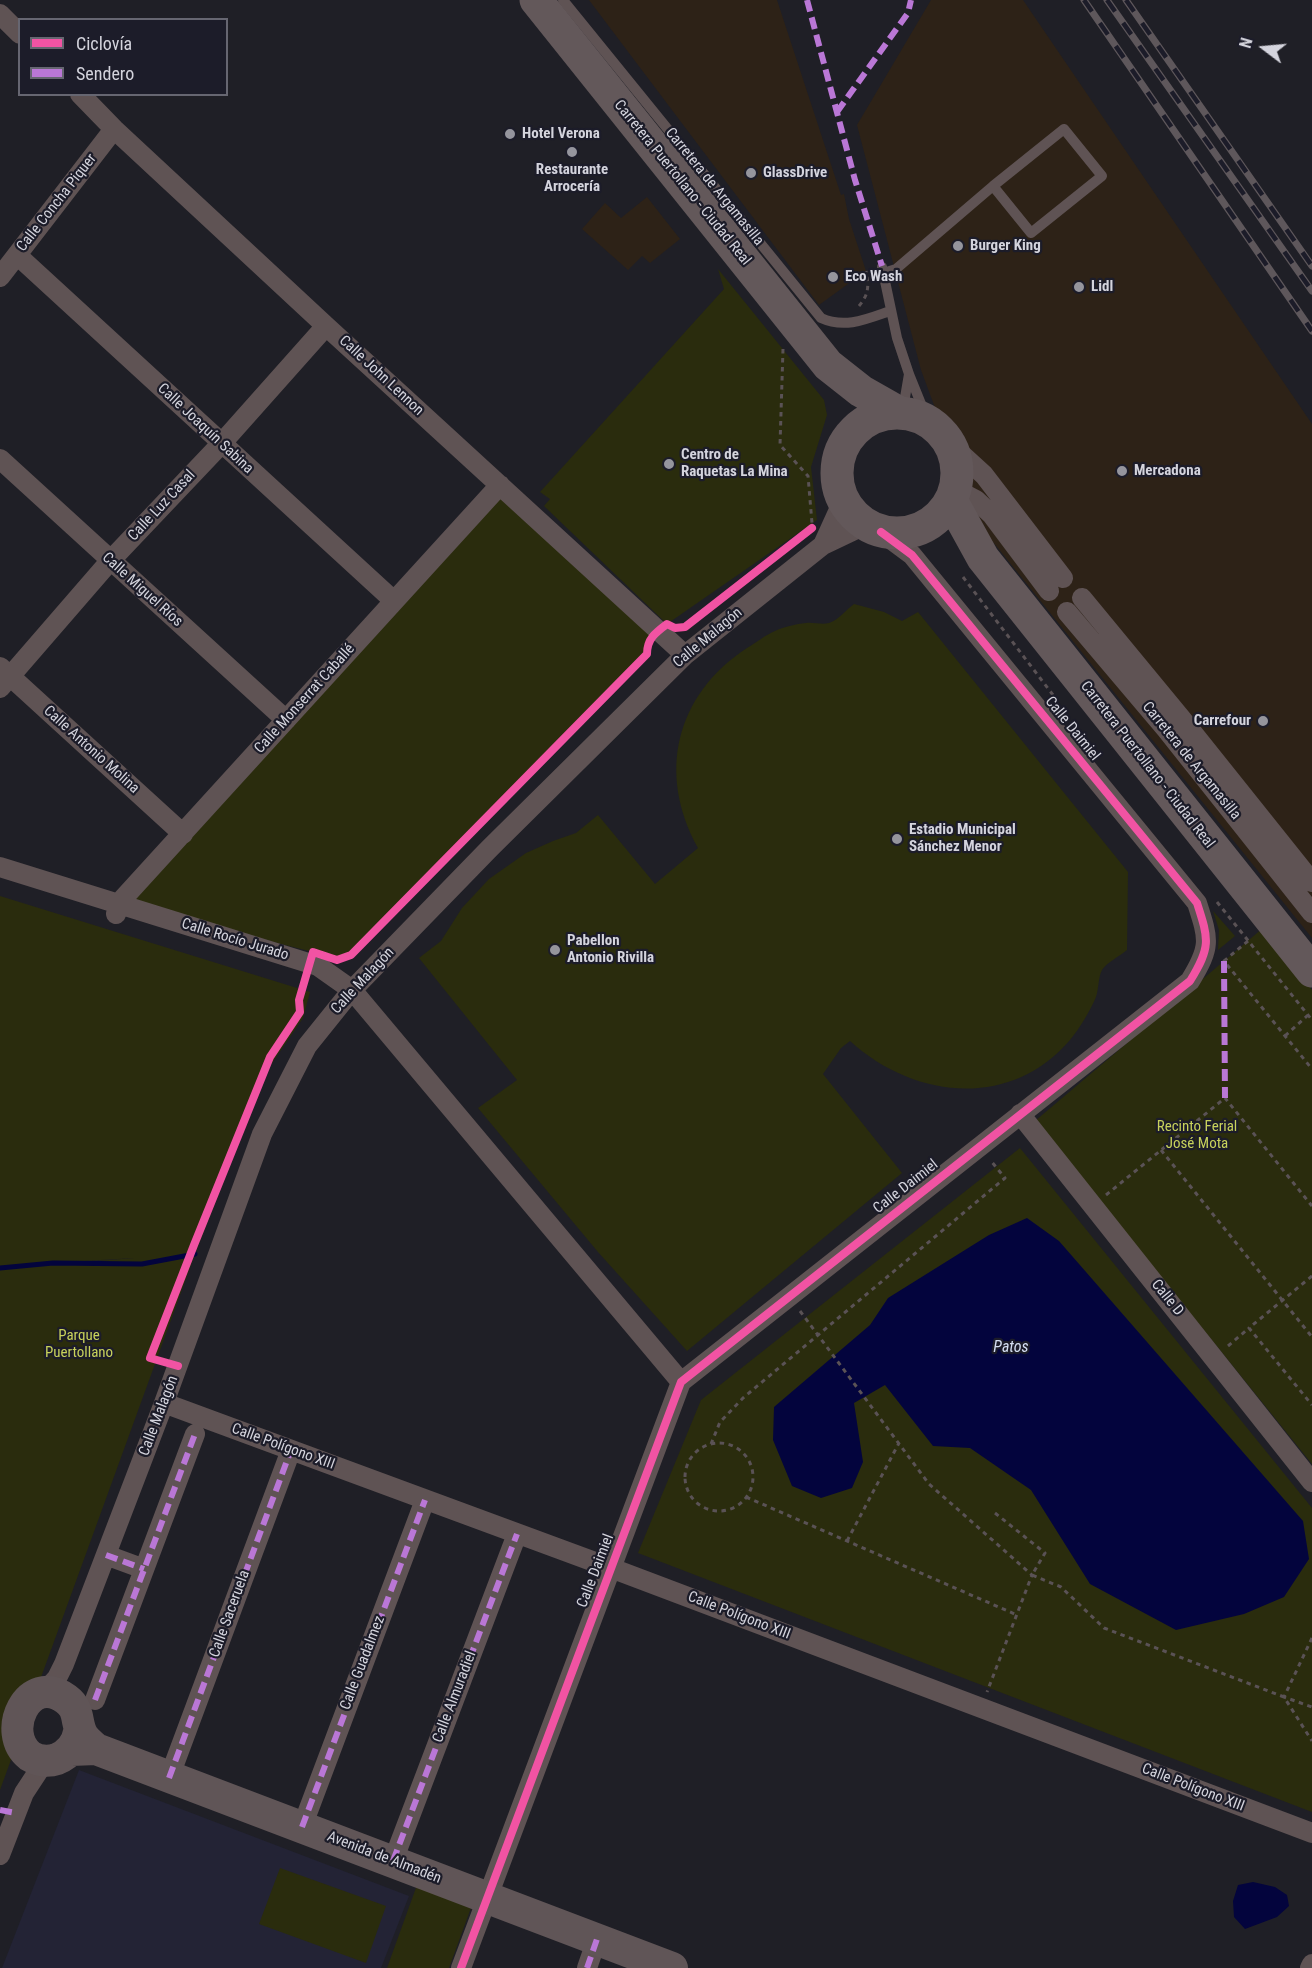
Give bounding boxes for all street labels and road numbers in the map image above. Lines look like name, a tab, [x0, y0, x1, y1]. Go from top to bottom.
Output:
street label: Carretera Puertollano - Ciudad Real	[610, 97, 754, 269]
street label: Carretera de Argamasilla	[661, 124, 767, 250]
street label: Calle Concha Piquer	[13, 150, 101, 256]
street label: Calle John Lennon	[335, 332, 427, 420]
street label: Calle Joaquín Sabina	[153, 380, 257, 478]
street label: Calle Luz Casal	[125, 467, 199, 545]
street label: Calle Miguel Ríos	[98, 549, 186, 631]
street label: Calle Malagón	[670, 604, 746, 672]
street label: Calle Monserrat Caballé	[251, 641, 359, 757]
street label: Carretera Puertollano - Ciudad Real	[1076, 678, 1218, 852]
street label: Calle Daimiel	[1041, 693, 1103, 765]
street label: Carretera de Argamasilla	[1138, 698, 1244, 824]
street label: Calle Antonio Molina	[39, 702, 143, 798]
street label: Calle Rocío Jurado	[179, 915, 291, 965]
street label: Calle Malagón	[328, 944, 398, 1018]
street label: Calle Daimiel	[870, 1156, 942, 1218]
street label: Calle D	[1147, 1276, 1187, 1320]
street label: Calle Malagón	[135, 1373, 183, 1459]
street label: Calle Polígono XIII	[229, 1420, 337, 1474]
street label: Calle Daimiel	[574, 1532, 618, 1610]
street label: Calle Saceruela	[206, 1568, 254, 1660]
street label: Calle Polígono XIII	[685, 1588, 793, 1644]
street label: Calle Guadalmez	[337, 1613, 389, 1713]
street label: Calle Almuradiel	[429, 1649, 481, 1745]
street label: Calle Polígono XIII	[1139, 1760, 1247, 1816]
street label: Avenida de Almadén	[324, 1828, 444, 1888]

